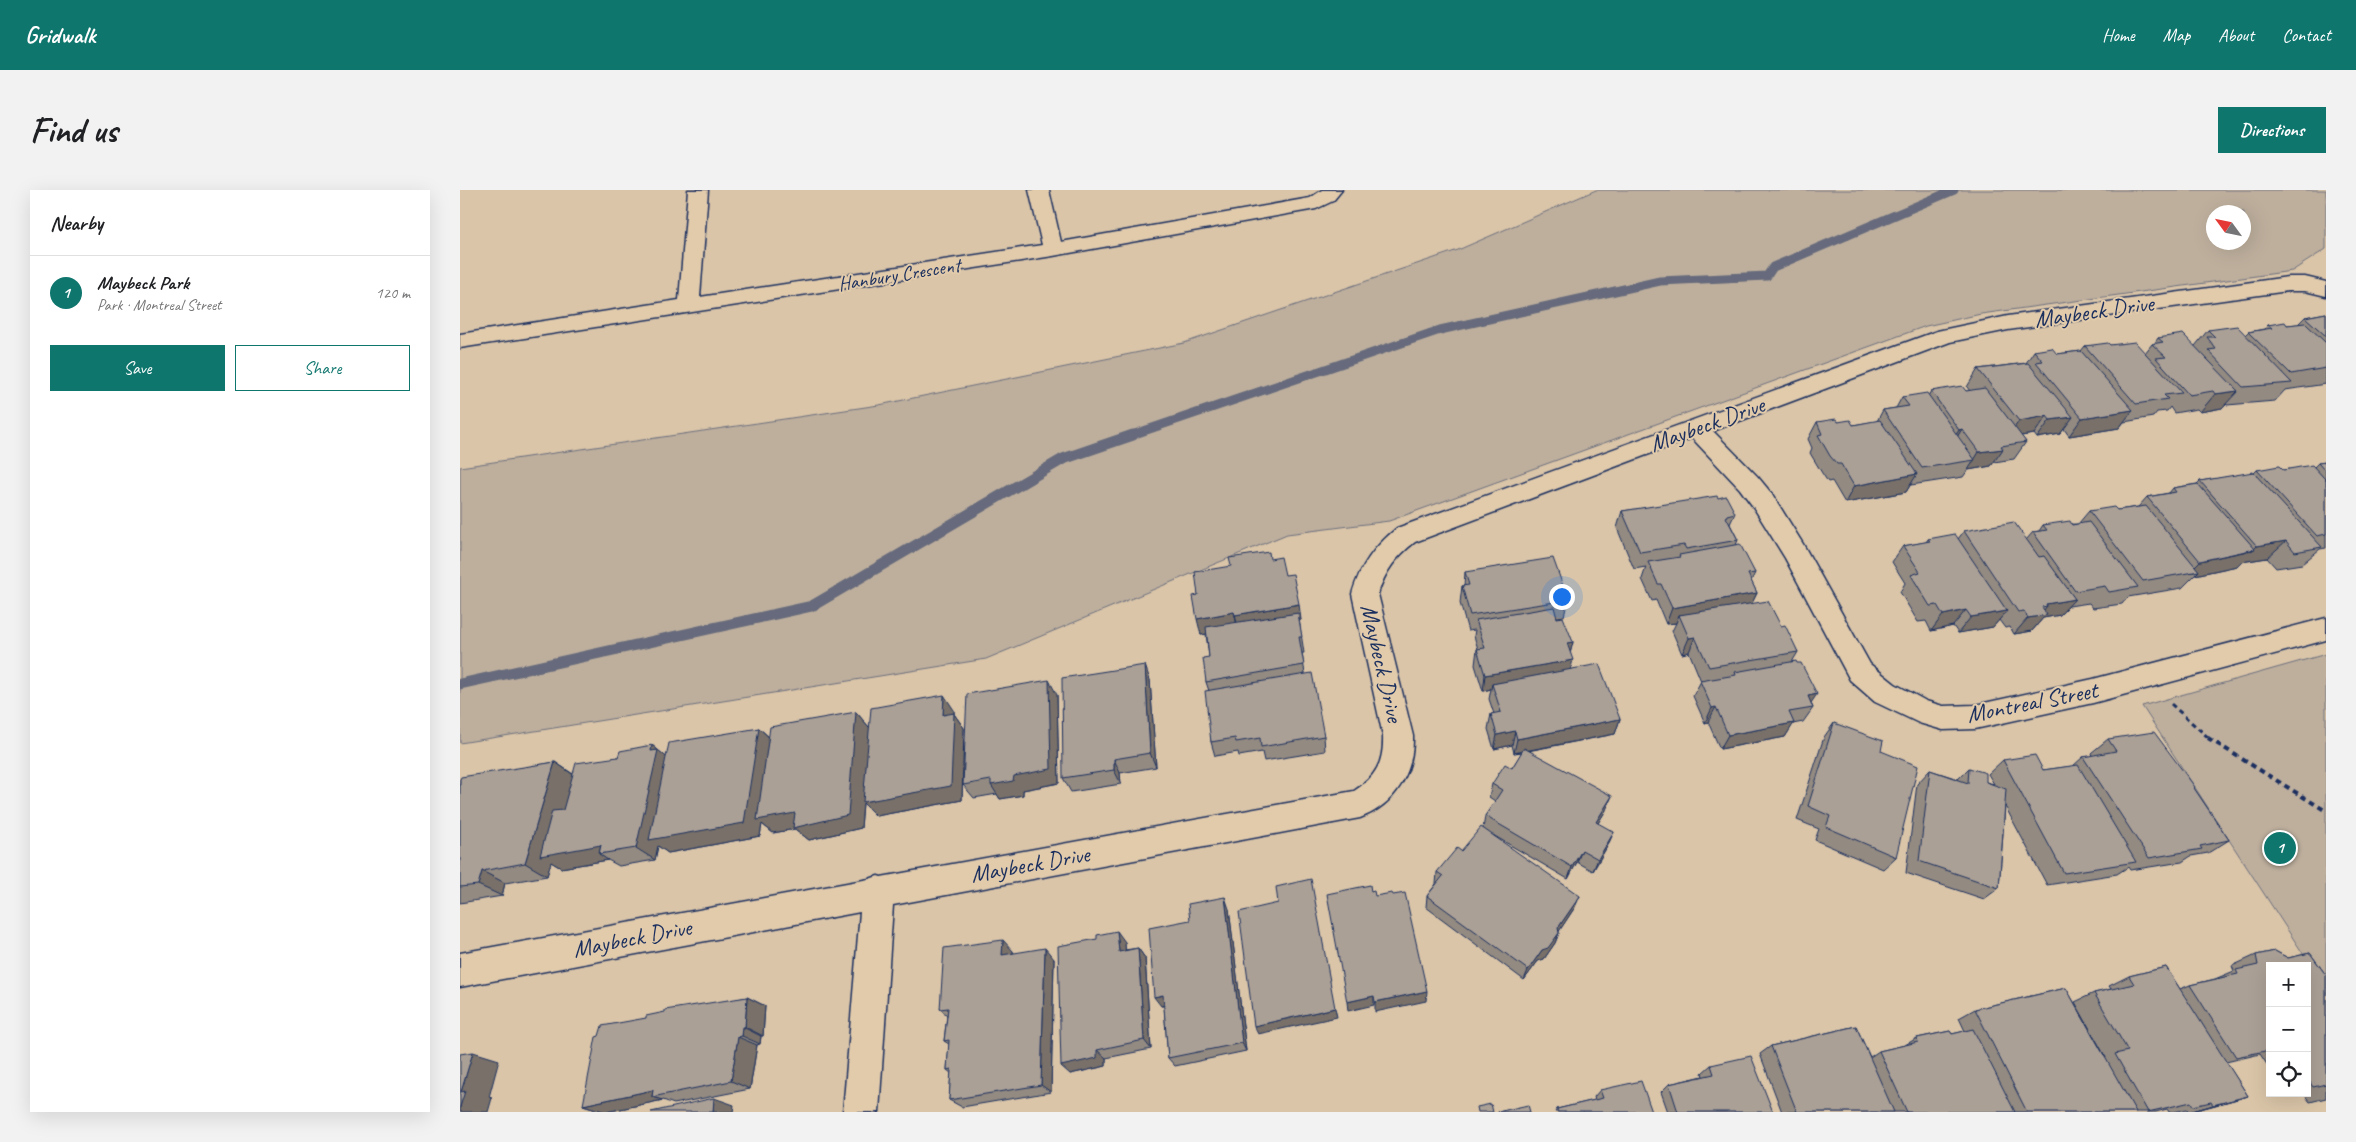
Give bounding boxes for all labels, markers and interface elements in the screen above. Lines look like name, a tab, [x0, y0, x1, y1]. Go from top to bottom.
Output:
text: Gridwalk	[25, 20, 95, 50]
text: Home	[2102, 24, 2135, 46]
text: Map	[2163, 24, 2190, 46]
text: About	[2218, 24, 2254, 46]
text: Contact	[2282, 24, 2331, 46]
button: Directions	[2218, 107, 2326, 153]
text: Find us	[30, 108, 117, 153]
north arrow	[2206, 205, 2251, 250]
text: Nearby	[50, 210, 103, 236]
street label: Hanbury Crescent	[836, 252, 965, 296]
text: Maybeck Park	[97, 271, 189, 295]
text: 1	[62, 283, 70, 303]
text: 120 m	[376, 283, 410, 303]
street label: Maybeck Drive	[2033, 287, 2158, 334]
text: Park · Montreal Street	[97, 295, 221, 315]
button: Save	[50, 345, 225, 391]
button: Share	[235, 345, 410, 391]
street label: Maybeck Drive	[1645, 389, 1771, 459]
your location	[1549, 584, 1575, 610]
street label: Maybeck Drive	[1354, 601, 1411, 727]
street label: Montreal Street	[1964, 674, 2102, 729]
pin: 1	[2264, 829, 2296, 867]
street label: Maybeck Drive	[968, 838, 1094, 889]
street label: Maybeck Drive	[570, 911, 696, 964]
map controls	[2266, 962, 2311, 1097]
button: +	[2266, 962, 2311, 1007]
button: −	[2266, 1007, 2311, 1052]
button: locate	[2266, 1052, 2311, 1097]

